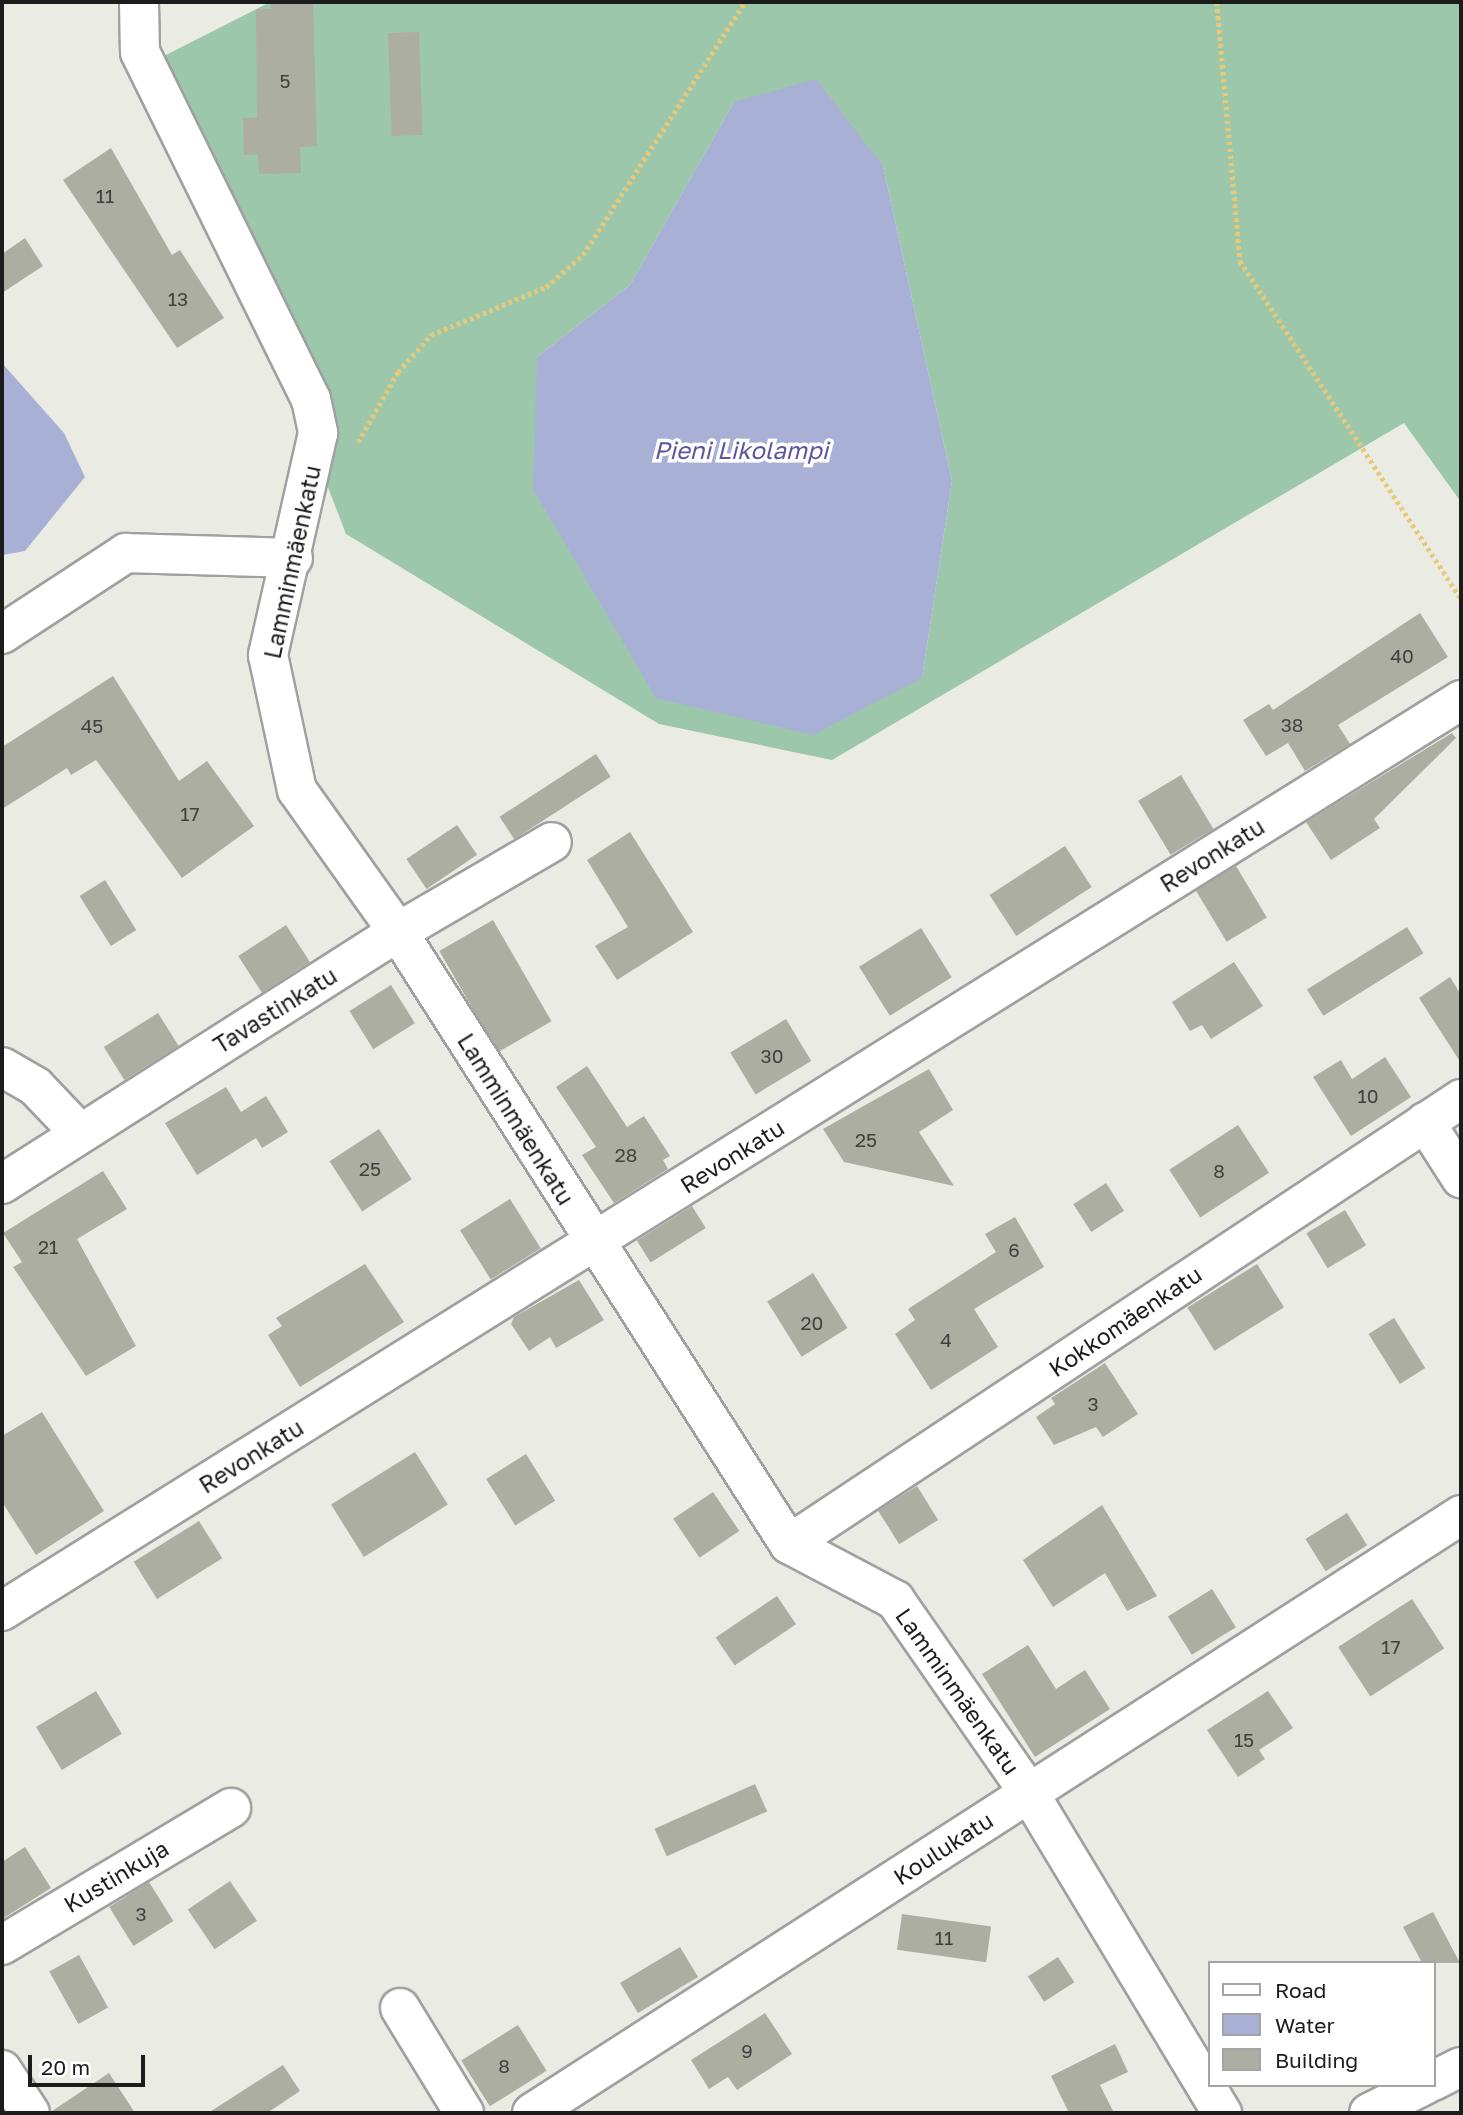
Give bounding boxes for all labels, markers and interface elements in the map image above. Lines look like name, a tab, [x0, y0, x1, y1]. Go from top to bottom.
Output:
house number: 5	[279, 70, 291, 92]
house number: 11	[96, 185, 114, 207]
house number: 13	[168, 288, 188, 310]
water label: Pieni Likolampi	[654, 436, 828, 464]
street label: Lamminmäenkatu	[258, 463, 326, 661]
house number: 40	[1390, 645, 1414, 667]
house number: 38	[1281, 714, 1303, 736]
house number: 45	[81, 715, 103, 737]
house number: 17	[180, 803, 200, 825]
street label: Revonkatu	[1155, 812, 1269, 898]
street label: Tavastinkatu	[208, 961, 342, 1059]
street label: Lamminmäenkatu	[452, 1028, 580, 1210]
house number: 30	[761, 1045, 783, 1067]
house number: 10	[1358, 1085, 1378, 1107]
street label: Revonkatu	[675, 1113, 789, 1199]
house number: 25	[855, 1129, 877, 1151]
house number: 28	[615, 1144, 637, 1166]
house number: 25	[359, 1158, 381, 1180]
house number: 8	[1213, 1160, 1225, 1182]
house number: 21	[38, 1236, 58, 1258]
house number: 6	[1008, 1239, 1020, 1261]
street label: Kokkomäenkatu	[1043, 1260, 1207, 1382]
house number: 20	[801, 1312, 823, 1334]
house number: 4	[940, 1329, 952, 1351]
house number: 3	[1087, 1393, 1099, 1415]
street label: Revonkatu	[194, 1413, 308, 1499]
street label: Lamminmäenkatu	[890, 1602, 1026, 1780]
house number: 17	[1381, 1636, 1401, 1658]
house number: 15	[1234, 1729, 1254, 1751]
street label: Koulukatu	[888, 1806, 998, 1890]
street label: Kustinkuja	[59, 1834, 173, 1918]
house number: 3	[135, 1903, 147, 1925]
house number: 11	[935, 1927, 953, 1949]
legend	[1208, 1961, 1435, 2087]
text: Road	[1275, 1977, 1326, 2003]
text: Water	[1275, 2012, 1335, 2038]
house number: 9	[741, 2040, 753, 2062]
scale bar	[32, 2042, 149, 2086]
text: Building	[1275, 2047, 1358, 2073]
text: 20 m	[41, 2054, 90, 2080]
house number: 8	[498, 2055, 510, 2077]

